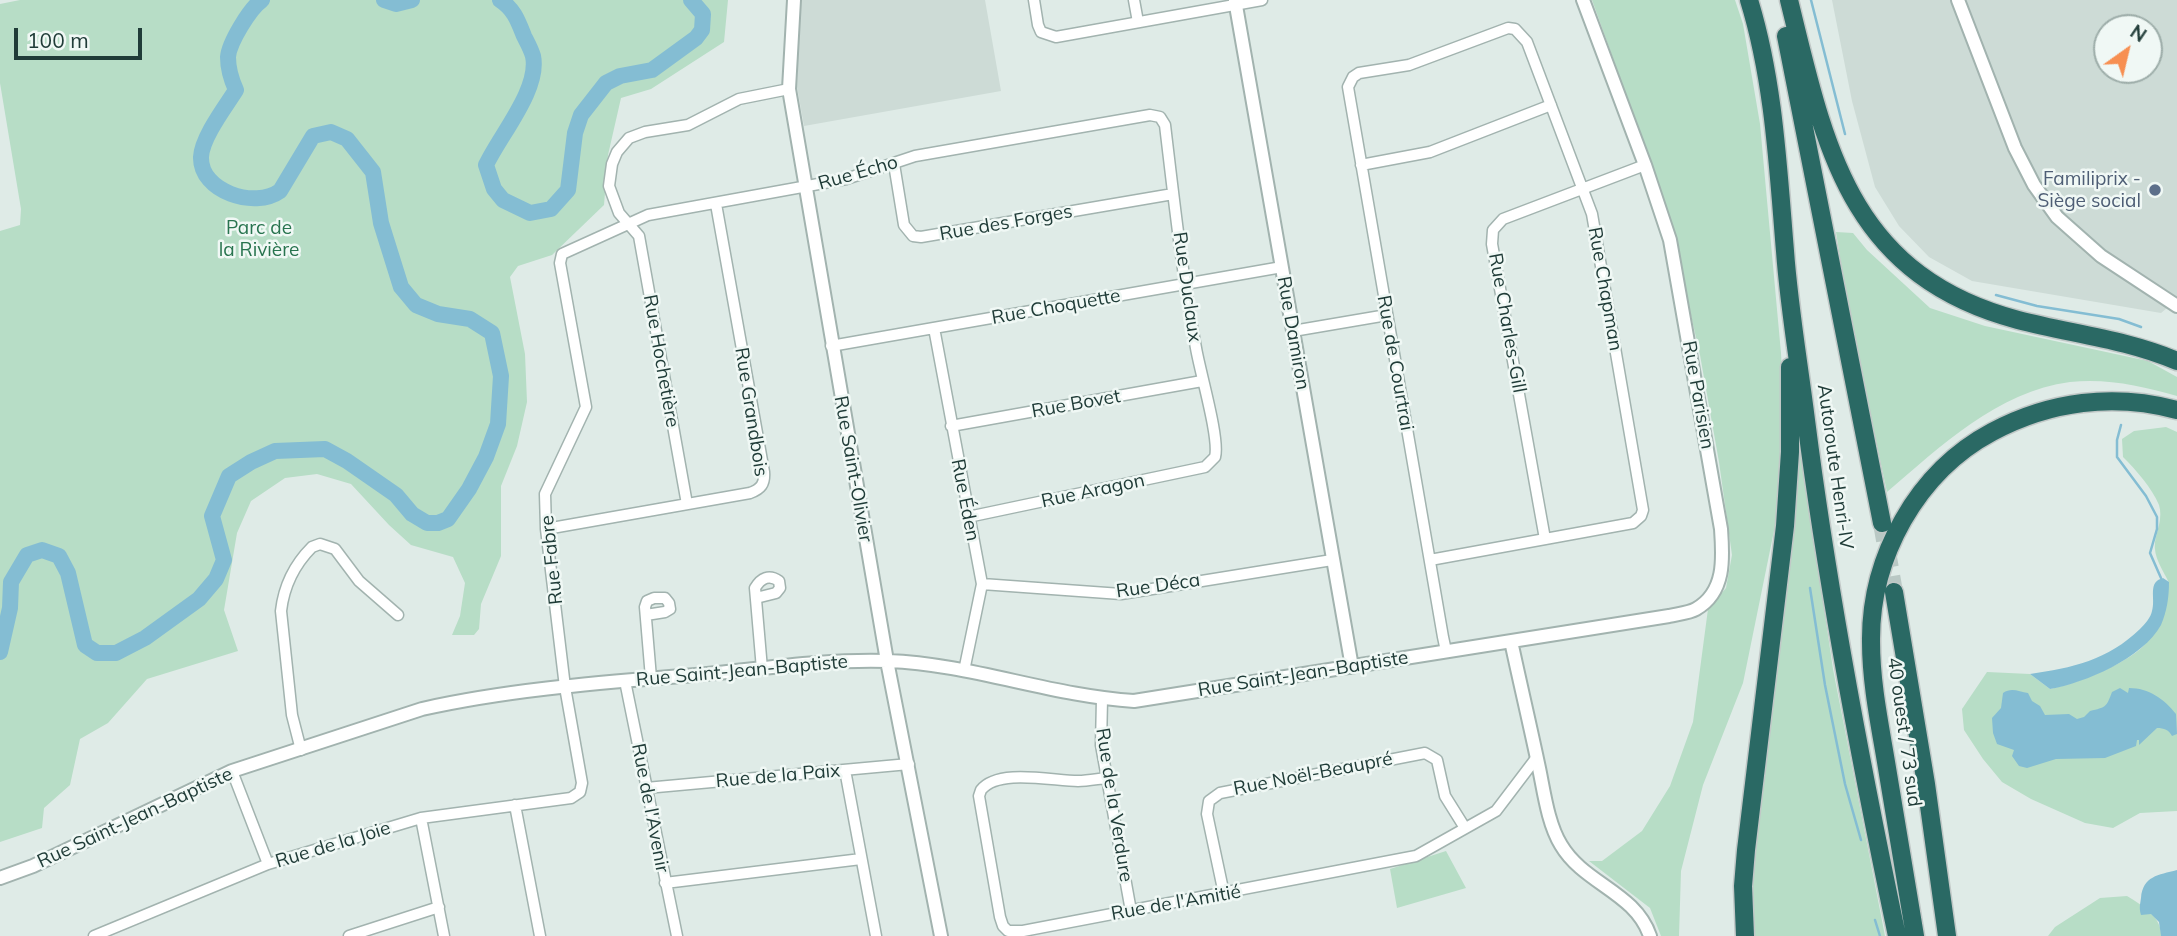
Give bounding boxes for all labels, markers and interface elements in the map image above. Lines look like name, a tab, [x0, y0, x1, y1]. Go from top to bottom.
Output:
scale bar	[18, 14, 145, 58]
north arrow	[2093, 14, 2163, 84]
text: N	[2126, 19, 2151, 47]
text: 100 m	[27, 27, 89, 53]
street label: Rue Écho	[815, 151, 901, 195]
place label: Familiprix - Siège social	[2037, 168, 2141, 212]
marker: Familiprix - Siège social	[2147, 182, 2163, 198]
street label: Rue des Forges	[938, 200, 1074, 246]
park label: Parc de la Rivière	[219, 217, 299, 261]
street label: Rue Chapman	[1583, 225, 1627, 353]
street label: Rue Duclaux	[1168, 230, 1206, 344]
street label: Rue Charles-Gill	[1483, 251, 1531, 395]
street label: Rue Damiron	[1272, 274, 1314, 392]
street label: Rue Choquette	[990, 284, 1122, 330]
street label: Rue Hochetière	[638, 293, 684, 429]
street label: Rue de Courtrai	[1372, 294, 1418, 432]
street label: Rue Parisien	[1677, 339, 1719, 451]
street label: Rue Grandbois	[730, 346, 772, 478]
street label: Autoroute Henri-IV	[1812, 383, 1858, 551]
street label: Rue Bovet	[1030, 385, 1122, 423]
street label: Rue Saint-Olivier	[829, 394, 877, 544]
street label: Rue Éden	[946, 457, 984, 543]
street label: Rue Aragon	[1039, 469, 1147, 513]
street label: Rue Fabre	[536, 514, 568, 606]
street label: Rue Déca	[1114, 569, 1202, 603]
street label: Rue Saint-Jean-Baptiste	[1196, 646, 1410, 702]
street label: Rue Saint-Jean-Baptiste	[635, 650, 849, 692]
street label: 40 ouest / 73 sud	[1882, 656, 1926, 808]
street label: Rue de la Verdure	[1091, 726, 1137, 884]
street label: Rue de l'Avenir	[626, 741, 674, 875]
street label: Rue Noël-Beaupré	[1232, 747, 1394, 801]
street label: Rue de la Paix	[715, 759, 841, 793]
street label: Rue Saint-Jean-Baptiste	[34, 763, 236, 873]
street label: Rue de la Joie	[273, 817, 393, 873]
street label: Rue de l'Amitié	[1109, 880, 1243, 926]

